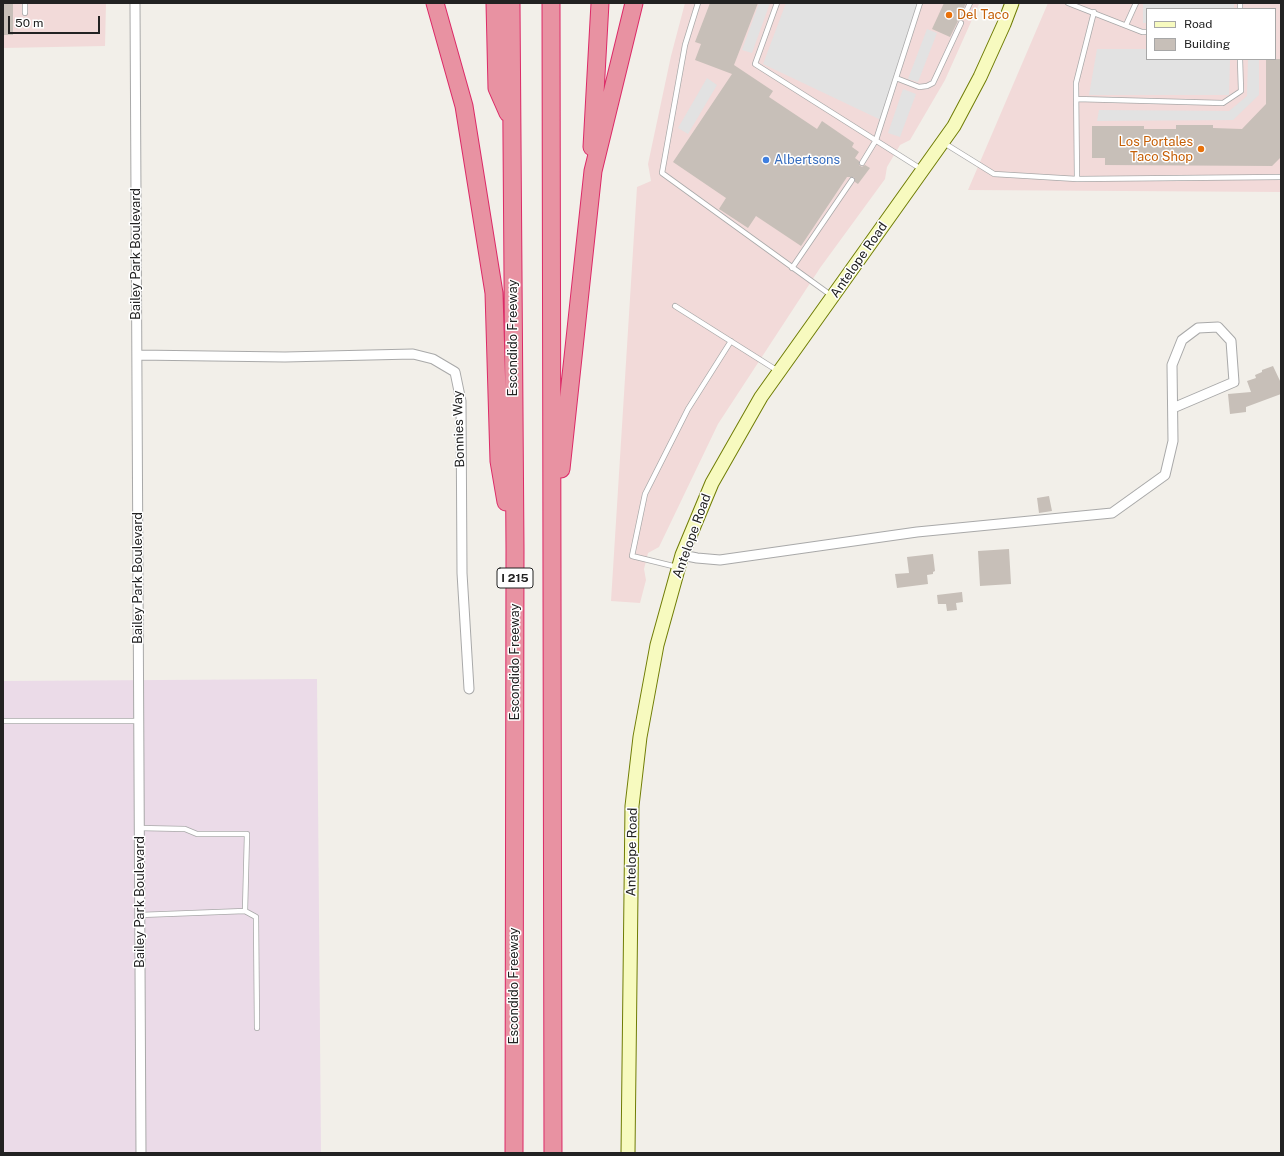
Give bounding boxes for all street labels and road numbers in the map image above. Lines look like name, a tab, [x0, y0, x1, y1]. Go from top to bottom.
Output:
street label: Bailey Park Boulevard	[128, 188, 144, 320]
street label: Antelope Road	[827, 219, 891, 301]
street label: Escondido Freeway	[505, 280, 521, 396]
street label: Bonnies Way	[450, 390, 468, 468]
street label: Antelope Road	[669, 492, 715, 580]
street label: Bailey Park Boulevard	[130, 512, 146, 644]
road number: I 215	[497, 568, 533, 588]
street label: Escondido Freeway	[507, 604, 523, 720]
street label: Antelope Road	[623, 808, 641, 896]
street label: Bailey Park Boulevard	[132, 836, 148, 968]
street label: Escondido Freeway	[506, 928, 522, 1044]

